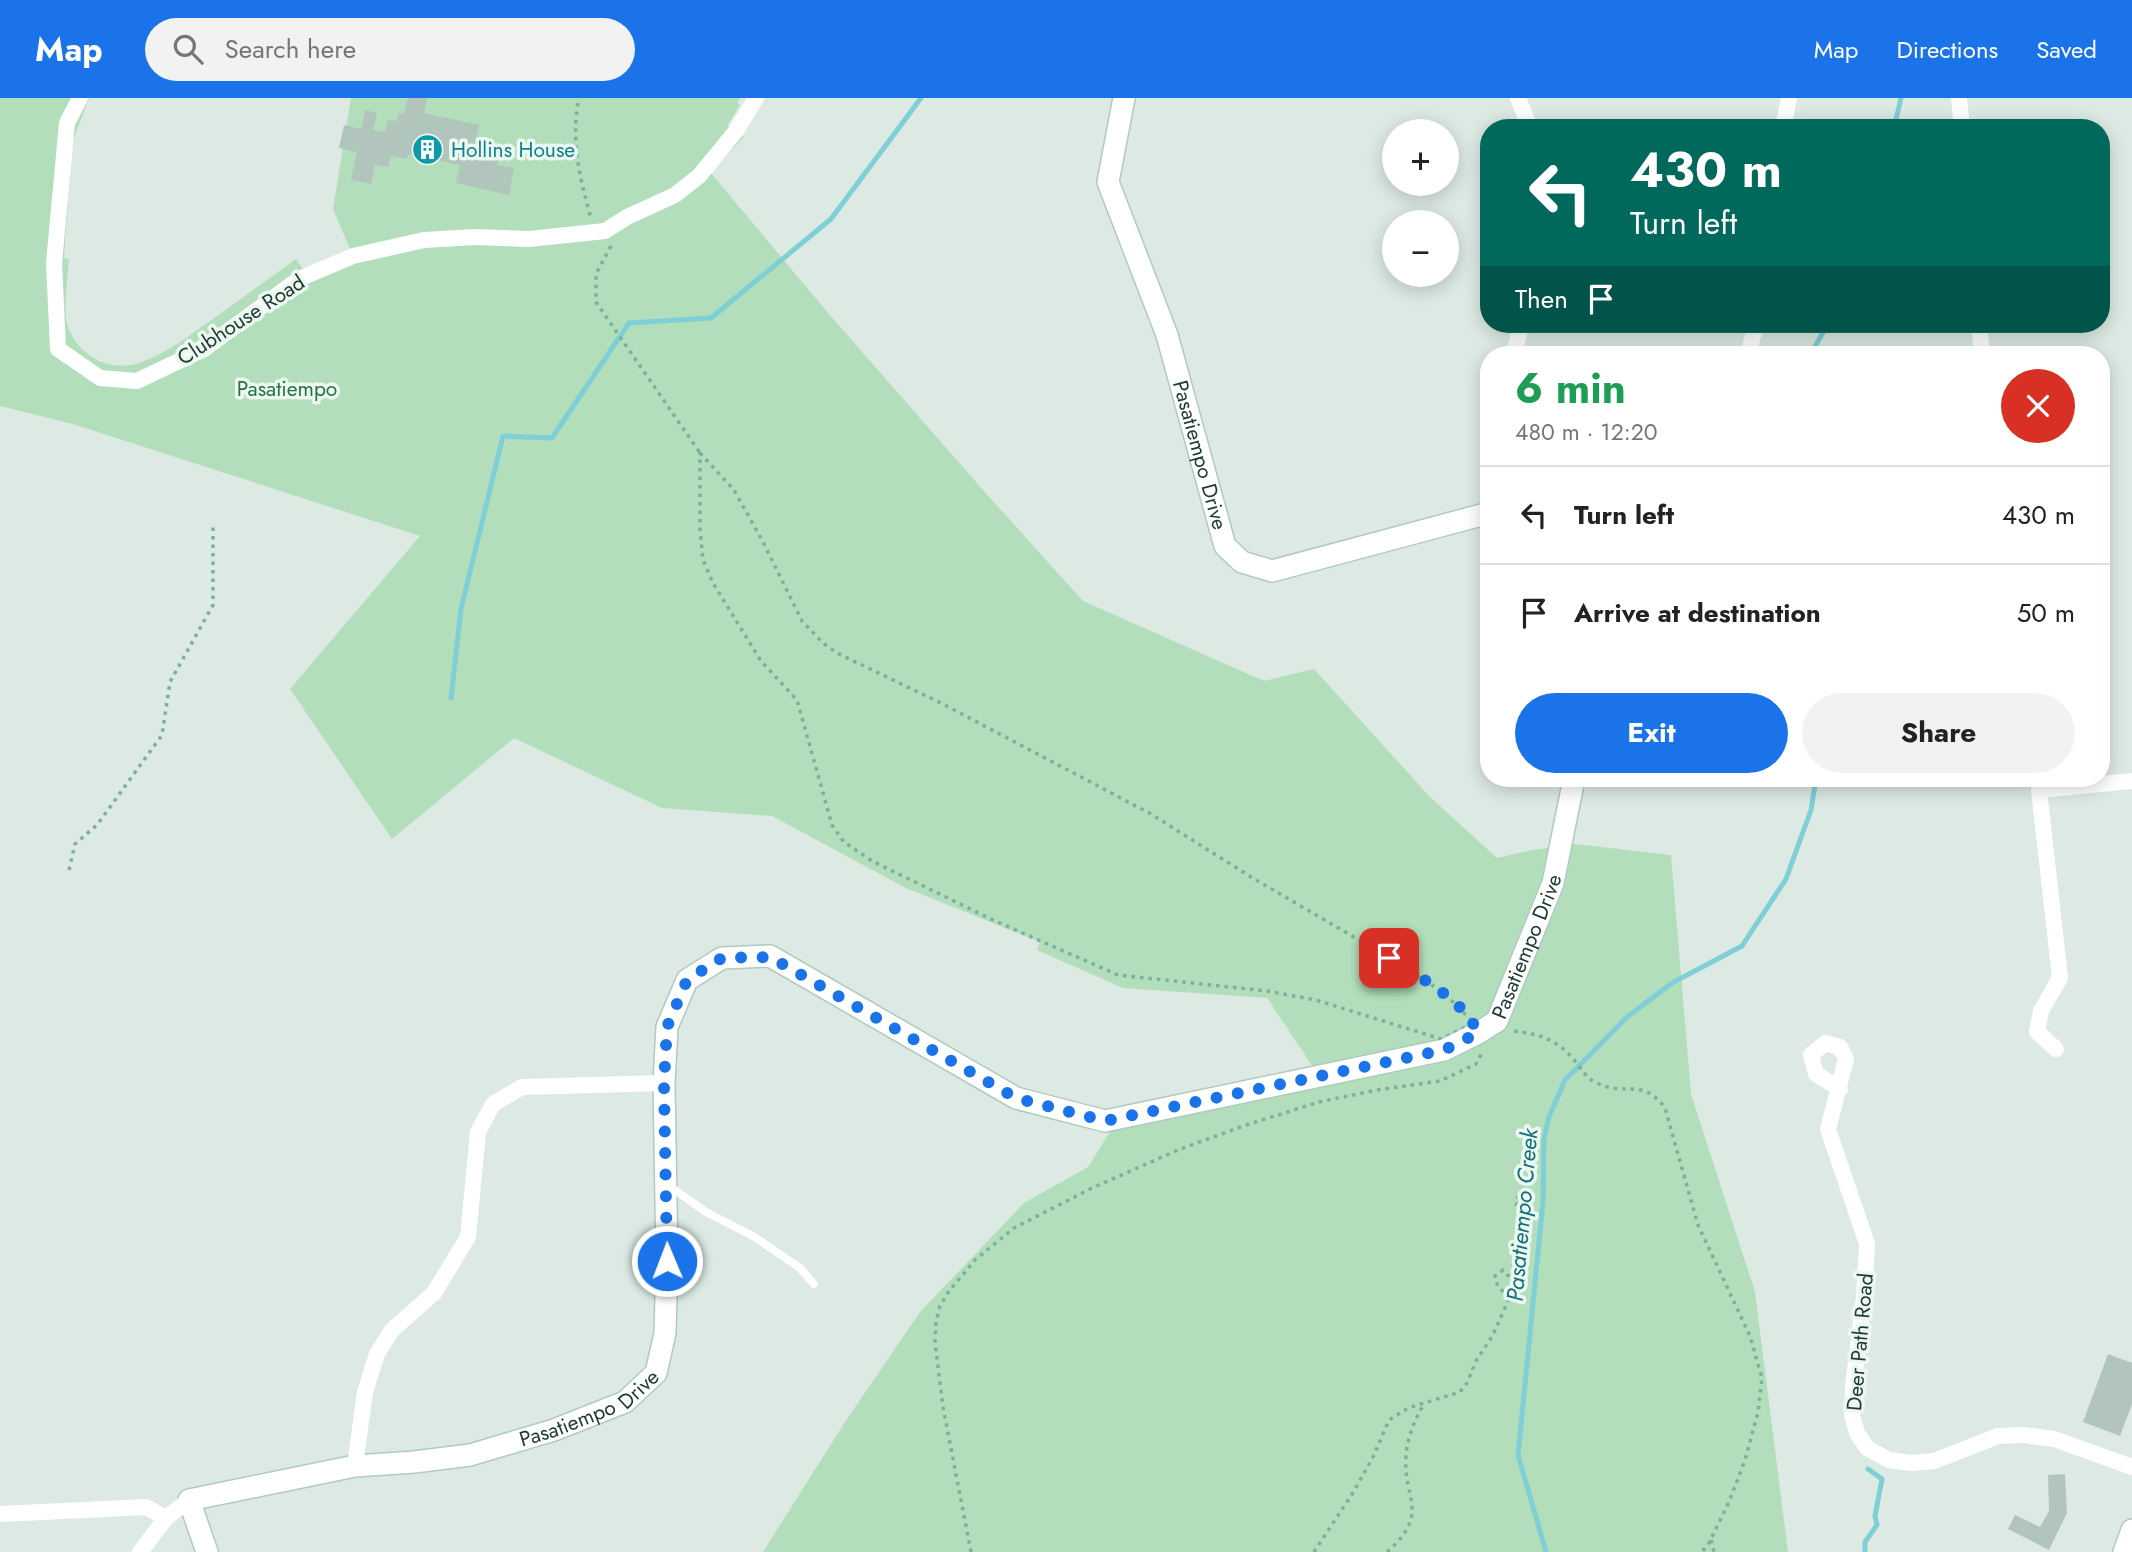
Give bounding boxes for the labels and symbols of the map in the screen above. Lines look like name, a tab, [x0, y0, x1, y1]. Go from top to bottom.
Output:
building icon: Hollins House	[411, 133, 445, 167]
place label: Hollins House	[451, 135, 575, 165]
street label: Clubhouse Road	[171, 267, 311, 373]
park label: Pasatiempo	[237, 374, 337, 404]
street label: Pasatiempo Drive	[1165, 377, 1235, 533]
street label: Pasatiempo Drive	[1484, 872, 1569, 1024]
pin	[1359, 928, 1419, 988]
water label: Pasatiempo Creek	[1498, 1126, 1547, 1303]
position arrow	[630, 1224, 704, 1298]
street label: Deer Path Road	[1839, 1272, 1881, 1412]
street label: Pasatiempo Drive	[516, 1362, 666, 1455]

